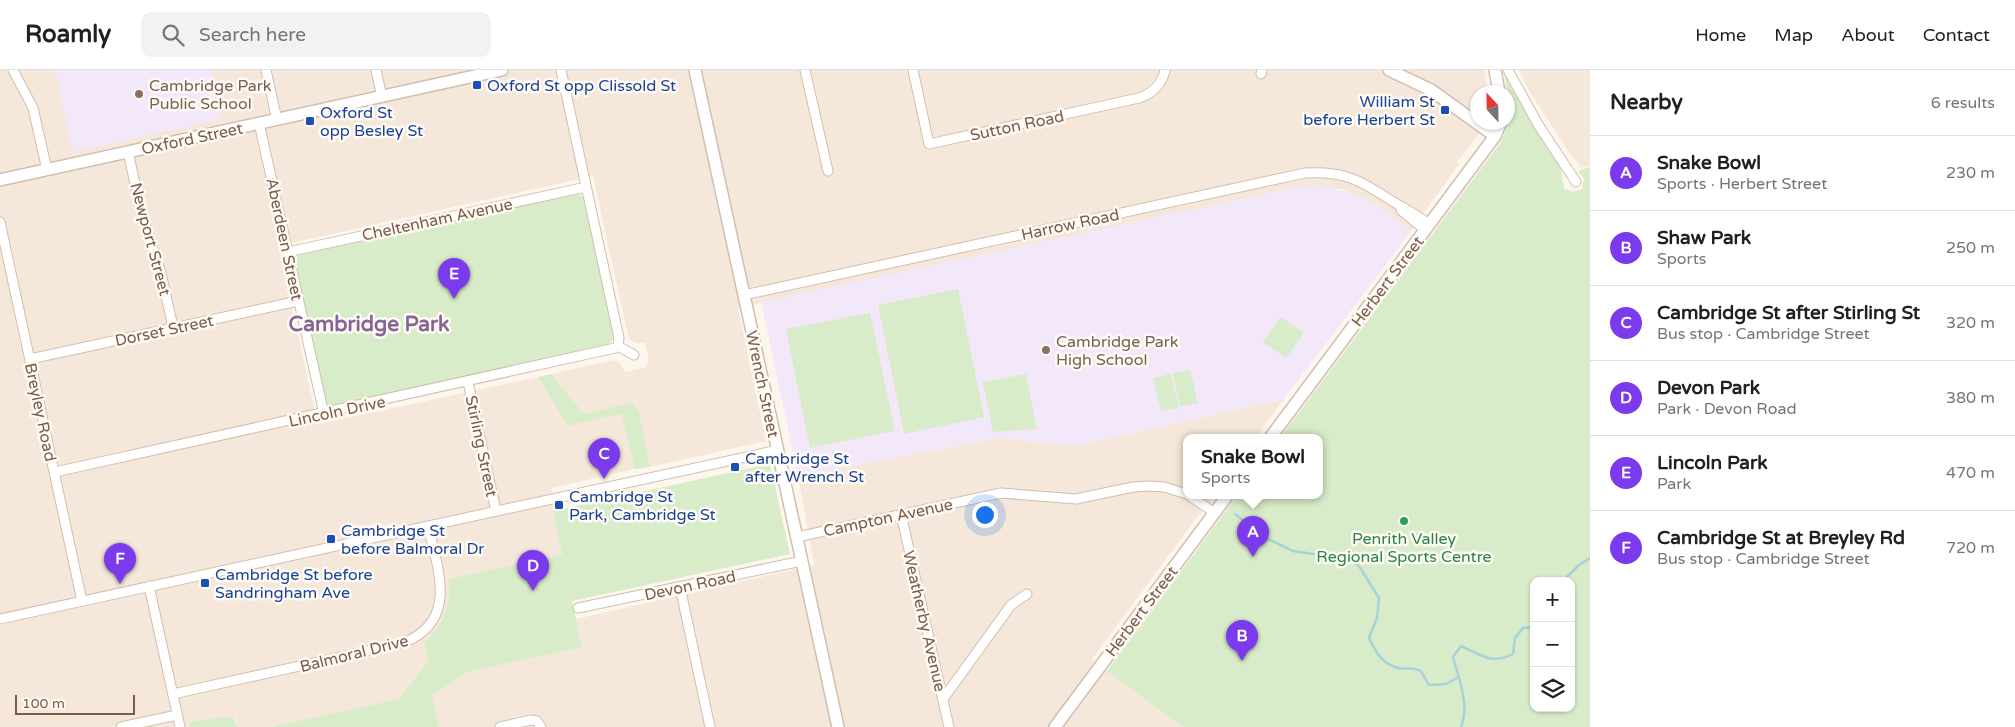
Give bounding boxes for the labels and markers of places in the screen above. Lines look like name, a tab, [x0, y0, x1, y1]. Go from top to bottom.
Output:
place label: Cambridge Park Public School	[149, 76, 272, 114]
place label: Oxford St opp Clissold St	[487, 76, 676, 96]
marker: Oxford St opp Clissold St	[471, 79, 483, 91]
marker: Cambridge Park Public School	[133, 88, 145, 100]
place label: William St before Herbert St	[1303, 92, 1435, 130]
place label: Oxford St opp Besley St	[320, 103, 423, 141]
marker: William St before Herbert St	[1439, 104, 1451, 116]
marker: Oxford St opp Besley St	[304, 115, 316, 127]
pin: E	[438, 258, 470, 299]
place label: Cambridge Park High School	[1056, 332, 1179, 370]
marker: Cambridge Park High School	[1040, 344, 1052, 356]
pin: C	[588, 438, 620, 479]
place label: Cambridge St after Wrench St	[745, 449, 864, 487]
marker: Cambridge St after Wrench St	[729, 461, 741, 473]
place label: Cambridge St Park, Cambridge St	[569, 487, 716, 525]
marker: Cambridge St Park, Cambridge St	[553, 499, 565, 511]
marker: Penrith Valley Regional Sports Centre	[1398, 515, 1410, 527]
pin: A	[1237, 516, 1269, 557]
place label: Cambridge St before Balmoral Dr	[341, 521, 485, 559]
place label: Penrith Valley Regional Sports Centre	[1316, 529, 1492, 567]
marker: Cambridge St before Balmoral Dr	[325, 533, 337, 545]
pin: F	[104, 543, 136, 584]
pin: D	[517, 550, 549, 591]
place label: Cambridge St before Sandringham Ave	[215, 565, 373, 603]
marker: Cambridge St before Sandringham Ave	[199, 577, 211, 589]
pin: B	[1226, 620, 1258, 661]

